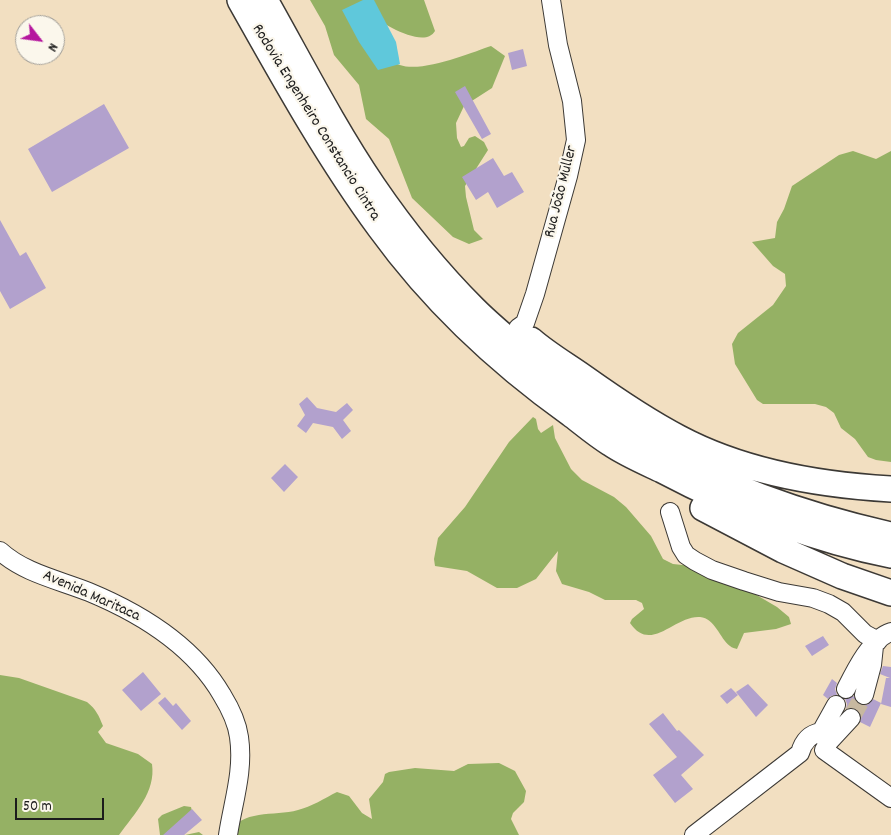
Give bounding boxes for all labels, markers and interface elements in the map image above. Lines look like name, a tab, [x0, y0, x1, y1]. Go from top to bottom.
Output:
north arrow	[15, 15, 65, 65]
street label: Rodovia Engenheiro Constancio Cintra	[246, 21, 384, 225]
text: N	[42, 39, 63, 55]
street label: Rua João Muller	[541, 144, 583, 240]
street label: Avenida Maritaca	[39, 567, 143, 627]
scale bar	[18, 788, 106, 820]
text: 50 m	[23, 796, 52, 818]

